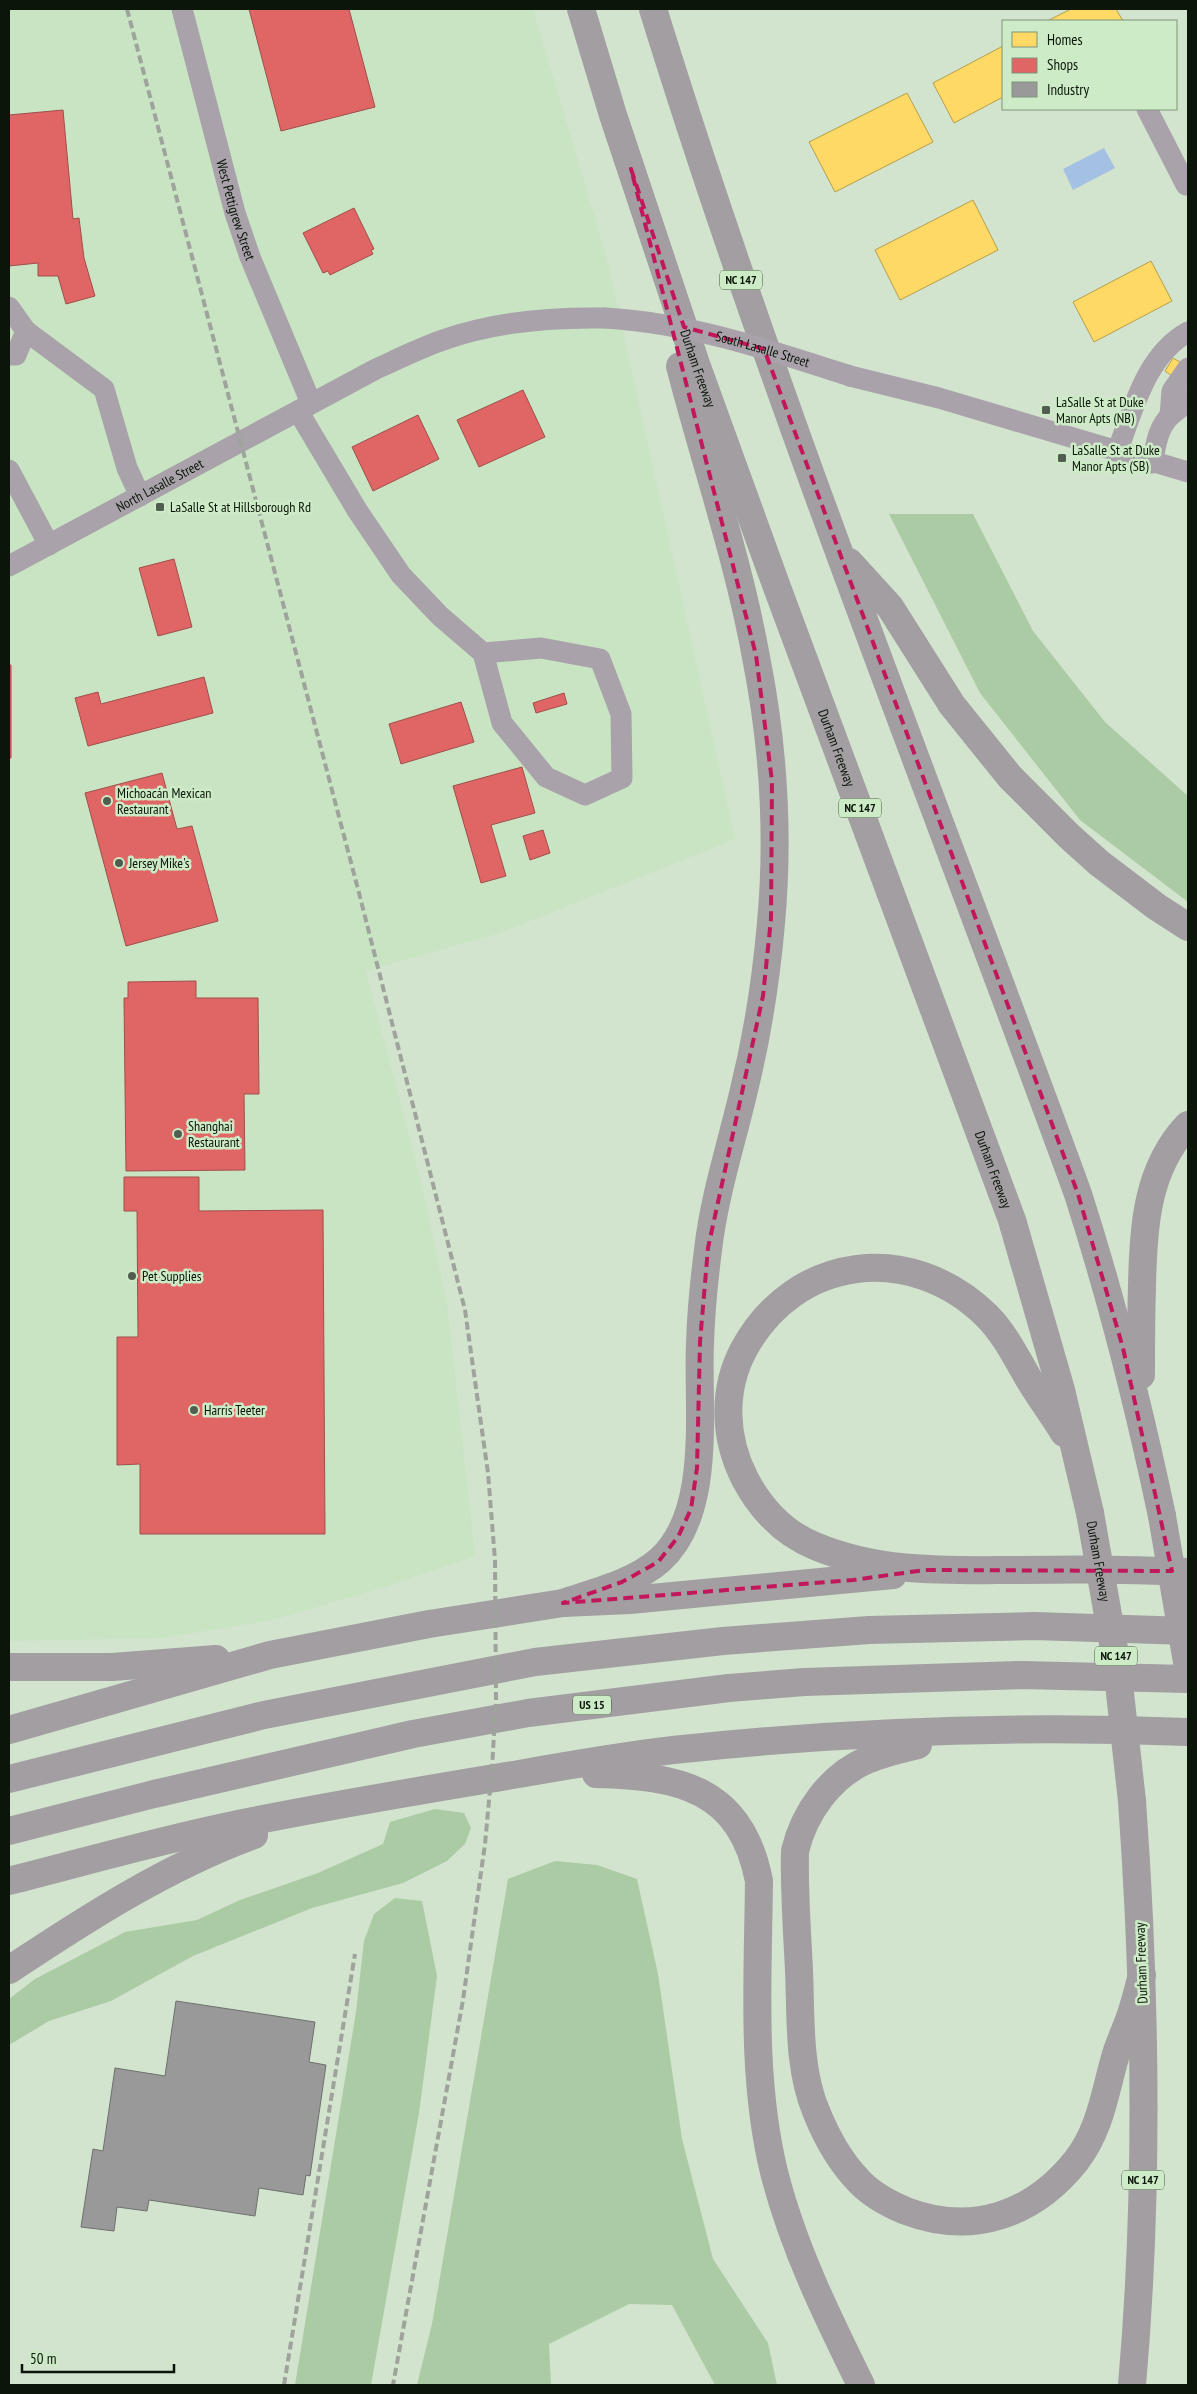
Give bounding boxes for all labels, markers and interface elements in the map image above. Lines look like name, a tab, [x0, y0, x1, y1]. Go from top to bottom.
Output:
legend	[1002, 20, 1177, 110]
text: Homes	[1047, 30, 1083, 49]
text: Shops	[1047, 55, 1078, 74]
text: Industry	[1047, 80, 1089, 99]
street label: West Pettigrew Street	[212, 158, 259, 263]
road number: NC 147	[720, 270, 762, 290]
street label: Durham Freeway	[676, 327, 720, 410]
street label: South Lasalle Street	[714, 327, 812, 371]
place label: LaSalle St at Duke Manor Apts (NB)	[1056, 393, 1144, 427]
marker: LaSalle St at Duke Manor Apts (NB)	[1040, 404, 1052, 416]
place label: LaSalle St at Duke Manor Apts (SB)	[1072, 441, 1160, 475]
marker: LaSalle St at Duke Manor Apts (SB)	[1056, 452, 1068, 464]
street label: North Lasalle Street	[113, 454, 207, 516]
place label: LaSalle St at Hillsborough Rd	[170, 498, 311, 516]
marker: LaSalle St at Hillsborough Rd	[154, 501, 166, 513]
street label: Durham Freeway	[814, 707, 859, 790]
place label: Michoacán Mexican Restaurant	[117, 784, 211, 818]
marker: Michoacán Mexican Restaurant	[101, 795, 113, 807]
road number: NC 147	[839, 798, 881, 818]
place label: Jersey Mike's	[128, 854, 190, 872]
marker: Jersey Mike's	[113, 857, 125, 869]
place label: Shanghai Restaurant	[188, 1117, 240, 1151]
marker: Shanghai Restaurant	[172, 1128, 184, 1140]
street label: Durham Freeway	[971, 1128, 1016, 1212]
place label: Pet Supplies	[142, 1267, 202, 1285]
marker: Pet Supplies	[126, 1270, 138, 1282]
place label: Harris Teeter	[204, 1401, 265, 1419]
marker: Harris Teeter	[188, 1404, 200, 1416]
street label: Durham Freeway	[1083, 1520, 1115, 1604]
road number: NC 147	[1095, 1646, 1137, 1665]
road number: US 15	[573, 1696, 611, 1714]
street label: Durham Freeway	[1131, 1921, 1151, 2004]
road number: NC 147	[1122, 2170, 1164, 2190]
scale bar	[22, 2342, 175, 2374]
text: 50 m	[30, 2349, 56, 2368]

